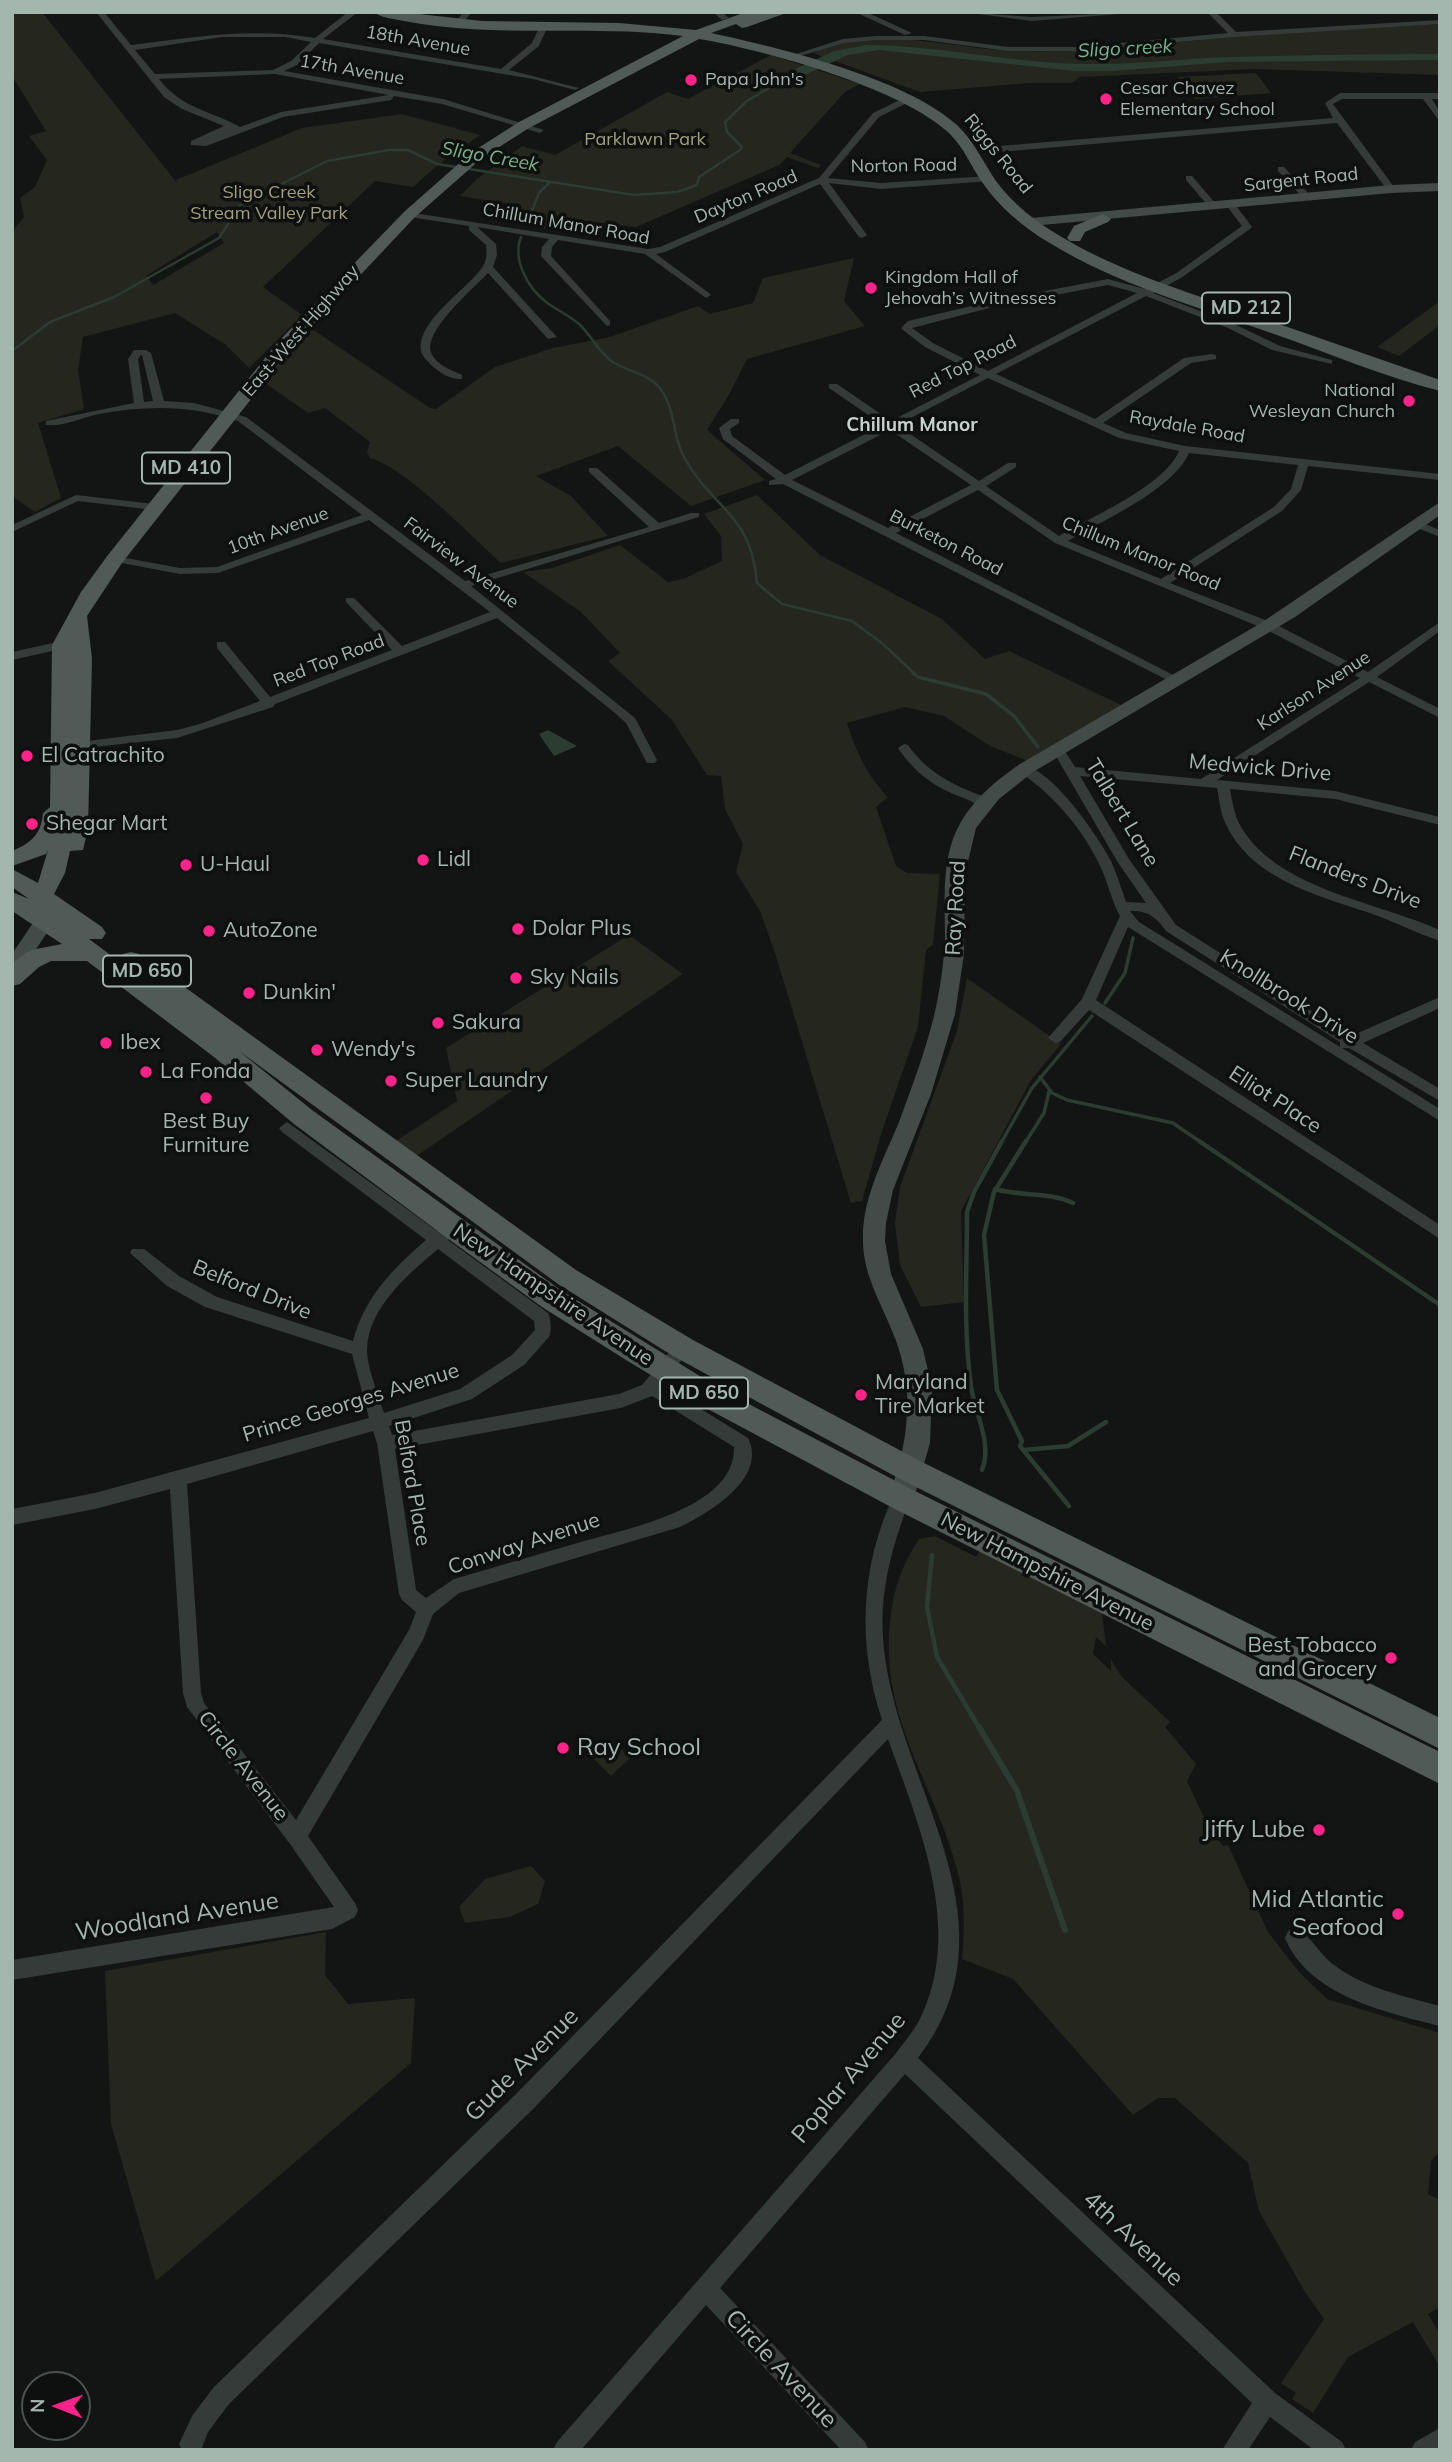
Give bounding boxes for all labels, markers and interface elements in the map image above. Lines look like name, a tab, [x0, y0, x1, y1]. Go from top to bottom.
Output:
street label: 18th Avenue	[364, 21, 472, 61]
water label: Sligo creek	[1077, 35, 1173, 63]
street label: 17th Avenue	[298, 50, 406, 90]
place label: Papa John's	[705, 69, 804, 91]
marker: Papa John's	[683, 72, 699, 88]
place label: Cesar Chavez Elementary School	[1120, 78, 1275, 120]
marker: Cesar Chavez Elementary School	[1098, 91, 1114, 107]
street label: Riggs Road	[959, 110, 1037, 198]
park label: Parklawn Park	[584, 129, 706, 151]
water label: Sligo Creek	[440, 137, 540, 177]
street label: Norton Road	[851, 154, 957, 178]
street label: Sargent Road	[1243, 163, 1359, 197]
street label: Dayton Road	[691, 166, 801, 228]
park label: Sligo Creek Stream Valley Park	[190, 182, 348, 224]
street label: Chillum Manor Road	[481, 199, 651, 249]
street label: East-West Highway	[238, 261, 364, 401]
place label: Kingdom Hall of Jehovah’s Witnesses	[885, 267, 1057, 310]
marker: Kingdom Hall of Jehovah’s Witnesses	[863, 280, 879, 296]
road number: MD 212	[1202, 292, 1290, 324]
street label: Red Top Road	[906, 331, 1020, 403]
place label: National Wesleyan Church	[1249, 380, 1395, 422]
marker: National Wesleyan Church	[1401, 393, 1417, 409]
street label: Raydale Road	[1127, 406, 1247, 448]
district label: Chillum Manor	[846, 414, 978, 436]
road number: MD 410	[142, 453, 230, 484]
street label: 10th Avenue	[225, 503, 331, 559]
street label: Burketon Road	[886, 505, 1006, 581]
street label: Chillum Manor Road	[1059, 512, 1223, 596]
street label: Fairview Avenue	[399, 513, 523, 613]
street label: Red Top Road	[271, 630, 387, 692]
street label: Karlson Avenue	[1254, 646, 1374, 736]
place label: El Catrachito	[41, 743, 165, 769]
marker: El Catrachito	[19, 748, 35, 764]
street label: Medwick Drive	[1188, 749, 1332, 787]
street label: Talbert Lane	[1080, 754, 1164, 872]
place label: Shegar Mart	[46, 811, 167, 837]
marker: Shegar Mart	[24, 816, 40, 832]
street label: Flanders Drive	[1285, 841, 1425, 915]
place label: Lidl	[437, 847, 471, 873]
place label: U-Haul	[200, 852, 270, 878]
marker: Lidl	[415, 852, 431, 868]
marker: U-Haul	[178, 857, 194, 873]
street label: Ray Road	[941, 860, 971, 956]
place label: Dolar Plus	[532, 916, 632, 942]
place label: AutoZone	[223, 918, 318, 944]
marker: Dolar Plus	[510, 921, 526, 937]
marker: AutoZone	[201, 923, 217, 939]
street label: Knollbrook Drive	[1215, 944, 1363, 1050]
road number: MD 650	[103, 956, 191, 987]
place label: Sky Nails	[530, 965, 619, 991]
marker: Sky Nails	[508, 970, 524, 986]
place label: Dunkin'	[263, 980, 336, 1006]
marker: Dunkin'	[241, 985, 257, 1001]
place label: Sakura	[452, 1010, 521, 1036]
marker: Sakura	[430, 1015, 446, 1031]
place label: Ibex	[120, 1030, 161, 1056]
marker: Ibex	[98, 1035, 114, 1051]
place label: Wendy's	[331, 1037, 416, 1063]
marker: Wendy's	[309, 1042, 325, 1058]
place label: La Fonda	[160, 1059, 250, 1085]
street label: Elliot Place	[1224, 1061, 1326, 1139]
marker: La Fonda	[138, 1064, 154, 1080]
place label: Super Laundry	[405, 1068, 548, 1094]
marker: Super Laundry	[383, 1073, 399, 1089]
marker: Best Buy Furniture	[198, 1090, 214, 1106]
place label: Best Buy Furniture	[163, 1109, 249, 1159]
street label: New Hampshire Avenue	[448, 1219, 658, 1371]
street label: Belford Drive	[189, 1255, 315, 1325]
street label: Prince Georges Avenue	[240, 1358, 462, 1448]
place label: Maryland Tire Market	[875, 1370, 985, 1420]
road number: MD 650	[660, 1378, 748, 1408]
marker: Maryland Tire Market	[853, 1387, 869, 1403]
street label: Belford Place	[388, 1418, 436, 1548]
street label: New Hampshire Avenue	[936, 1507, 1158, 1637]
street label: Conway Avenue	[445, 1508, 603, 1580]
place label: Best Tobacco and Grocery	[1248, 1633, 1377, 1683]
marker: Best Tobacco and Grocery	[1383, 1650, 1399, 1666]
street label: Circle Avenue	[192, 1706, 294, 1826]
place label: Ray School	[577, 1734, 701, 1762]
marker: Ray School	[555, 1740, 571, 1756]
place label: Jiffy Lube	[1203, 1816, 1305, 1844]
marker: Jiffy Lube	[1311, 1822, 1327, 1838]
place label: Mid Atlantic Seafood	[1251, 1886, 1384, 1942]
street label: Woodland Avenue	[73, 1887, 281, 1947]
marker: Mid Atlantic Seafood	[1390, 1906, 1406, 1922]
street label: Gude Avenue	[459, 2002, 585, 2128]
street label: Poplar Avenue	[786, 2007, 912, 2149]
street label: 4th Avenue	[1077, 2185, 1189, 2293]
street label: Circle Avenue	[719, 2304, 843, 2434]
north arrow	[21, 2371, 91, 2441]
text: N	[25, 2398, 49, 2413]

